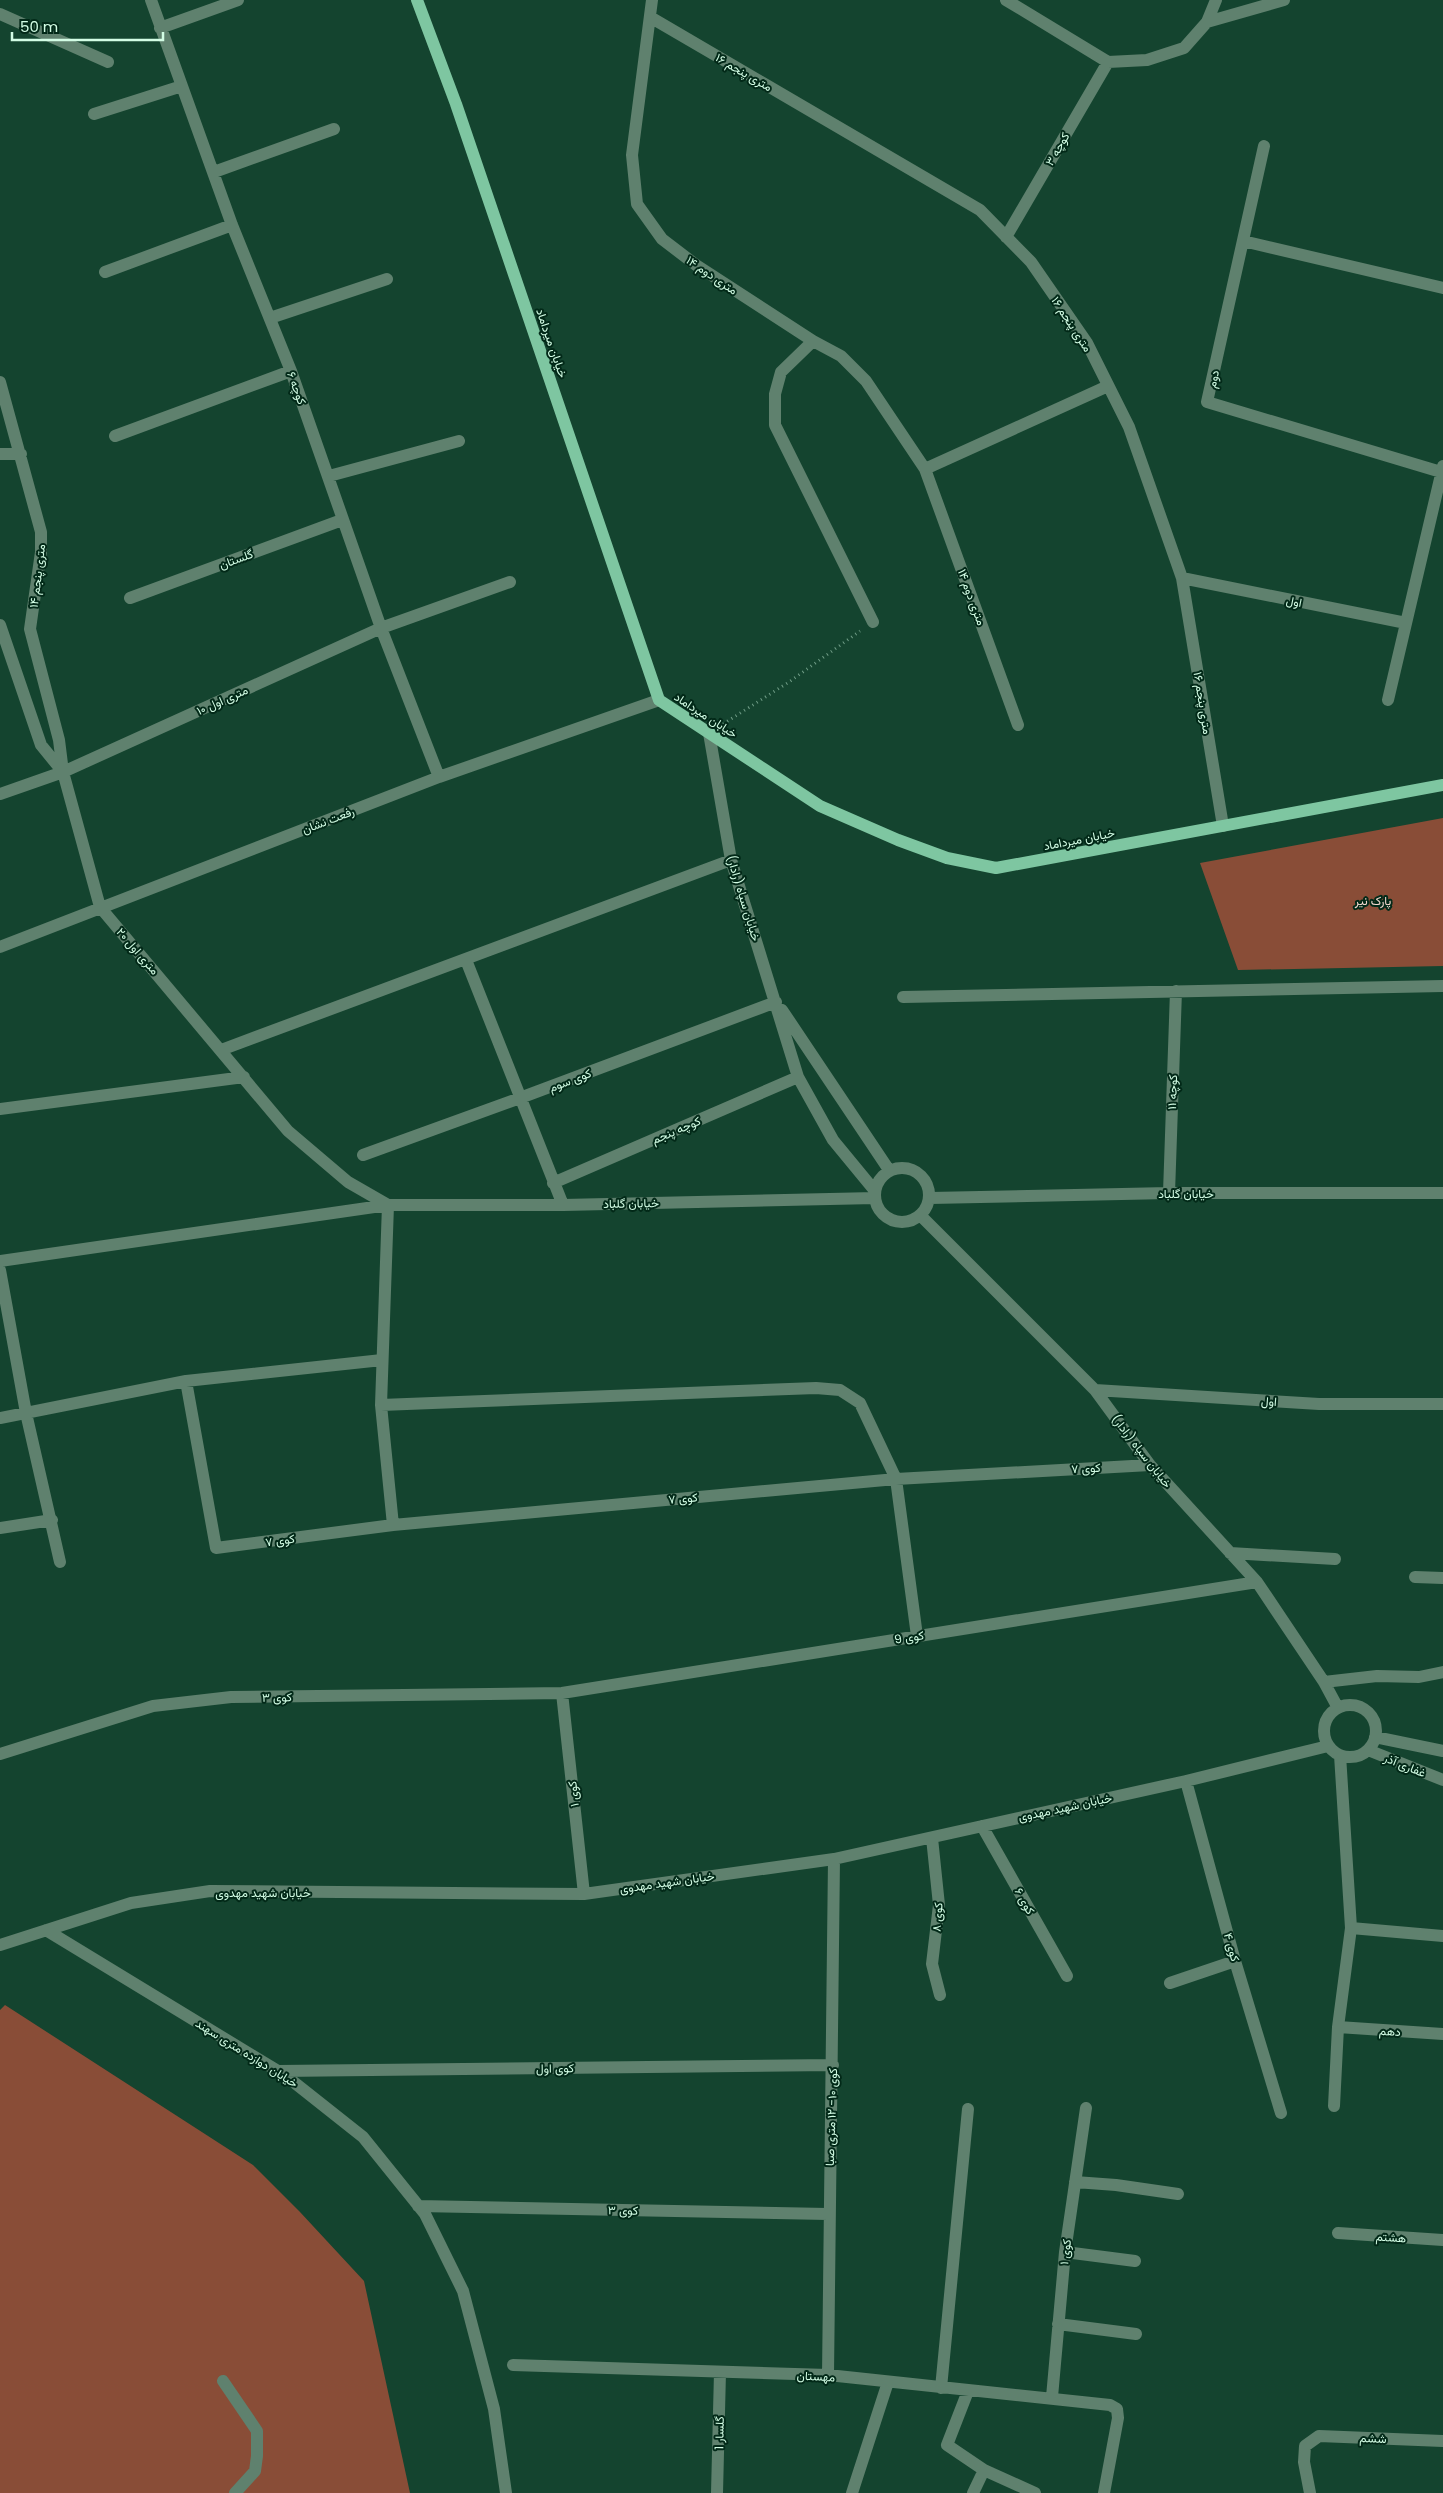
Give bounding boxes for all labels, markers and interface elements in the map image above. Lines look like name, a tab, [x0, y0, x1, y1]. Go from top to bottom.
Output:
scale bar	[12, 10, 164, 42]
text: 50 m	[20, 16, 58, 37]
street label: ۱۶ متری پنجم	[712, 49, 776, 95]
street label: کوچه ۳	[1041, 129, 1073, 169]
street label: ۱۴ متری دوم	[683, 252, 741, 298]
street label: ۱۶ متری پنجم	[1048, 293, 1096, 355]
street label: خیابان میرداماد	[532, 306, 572, 380]
street label: دوم	[1203, 368, 1223, 390]
street label: کوچه ۶	[283, 369, 311, 407]
street label: ۱۴ متری پنجم	[25, 543, 49, 609]
street label: گلستان	[217, 545, 255, 573]
street label: ۱۴ متری دوم	[954, 566, 990, 628]
street label: اول	[1285, 591, 1303, 611]
street label: ۱۶ متری پنجم	[1190, 671, 1216, 735]
street label: ۱۰ متری اول	[194, 681, 250, 719]
street label: خیابان میرداماد	[671, 688, 741, 742]
street label: رفعت نشان	[299, 802, 357, 838]
street label: خیابان میرداماد	[1042, 824, 1116, 854]
street label: خیابان سپاه (رادار)	[723, 853, 765, 943]
park label: پارک نیر	[1354, 892, 1391, 909]
street label: ۲۰ متری اول	[113, 924, 163, 978]
street label: کوی سوم	[546, 1064, 594, 1096]
street label: کوچه ۱۱	[1163, 1074, 1181, 1110]
street label: کوچه پنجم	[649, 1112, 703, 1148]
street label: خیابان گلباد	[1158, 1185, 1214, 1202]
street label: خیابان گلباد	[603, 1194, 659, 1212]
street label: اول	[1261, 1392, 1277, 1410]
street label: خیابان سپاه (رادار)	[1108, 1411, 1176, 1491]
street label: کوی ۷	[1071, 1459, 1101, 1477]
street label: کوی ۷	[668, 1488, 698, 1508]
street label: کوی ۷	[264, 1530, 296, 1550]
street label: کوی 9	[893, 1626, 925, 1648]
street label: کوی ۳	[262, 1688, 292, 1706]
street label: غفاری آذر	[1381, 1749, 1428, 1781]
street label: کوی ۱	[563, 1780, 583, 1808]
street label: خیابان شهید مهدوی	[1017, 1789, 1113, 1825]
street label: خیابان شهید مهدوی	[619, 1867, 715, 1897]
street label: خیابان شهید مهدوی	[215, 1884, 311, 1901]
street label: کوی ۶	[1011, 1885, 1039, 1917]
street label: کوی ۸	[927, 1902, 947, 1932]
street label: کوی ۴	[1220, 1931, 1244, 1963]
street label: خیابان دوازده متری سهند	[192, 2015, 302, 2091]
street label: دهم	[1379, 2022, 1402, 2040]
street label: کوی اول	[536, 2059, 574, 2077]
street label: کوی ۱۰- ۱۲ متری صبا	[821, 2068, 841, 2166]
street label: کوی ۳	[608, 2201, 638, 2219]
street label: هشتم	[1375, 2227, 1407, 2247]
street label: کوی ۱	[1055, 2238, 1075, 2266]
street label: مهستان	[796, 2367, 836, 2385]
street label: گلسار 1	[710, 2416, 728, 2450]
street label: ششم	[1359, 2429, 1387, 2447]

